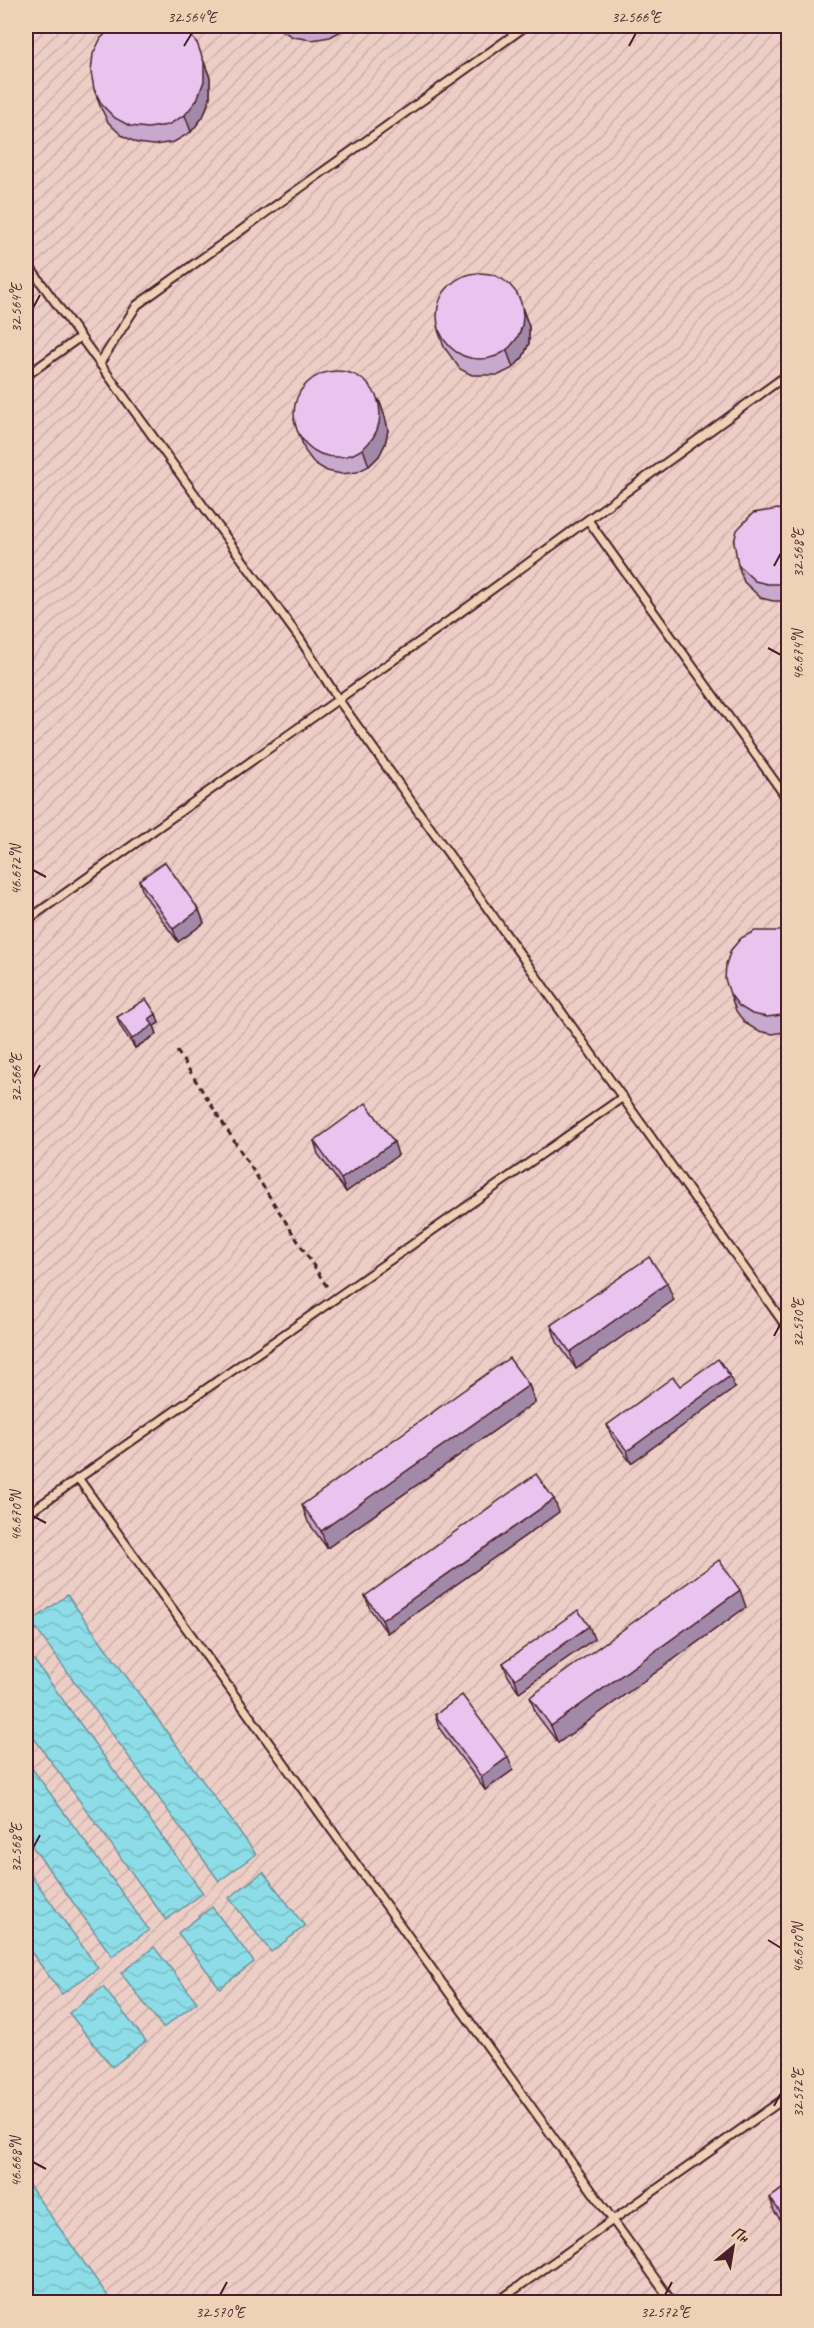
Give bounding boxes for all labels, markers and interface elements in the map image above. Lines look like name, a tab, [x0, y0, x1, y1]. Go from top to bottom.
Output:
text: 32.564°E	[168, 8, 219, 27]
text: 32.566°E	[612, 8, 663, 27]
text: 32.564°E	[7, 281, 26, 332]
text: 32.568°E	[789, 526, 808, 577]
text: 46.674°N	[789, 627, 808, 680]
text: 46.672°N	[7, 842, 26, 895]
text: 32.566°E	[7, 1051, 26, 1102]
text: 32.570°E	[789, 1296, 808, 1347]
text: 46.670°N	[7, 1488, 26, 1541]
text: 32.568°E	[7, 1821, 26, 1872]
text: 46.670°N	[789, 1920, 808, 1973]
text: 32.572°E	[789, 2066, 808, 2117]
text: 46.668°N	[7, 2134, 26, 2187]
north arrow	[703, 2217, 763, 2277]
text: Пн	[728, 2222, 753, 2248]
text: 32.570°E	[196, 2303, 247, 2322]
text: 32.572°E	[641, 2303, 692, 2322]

